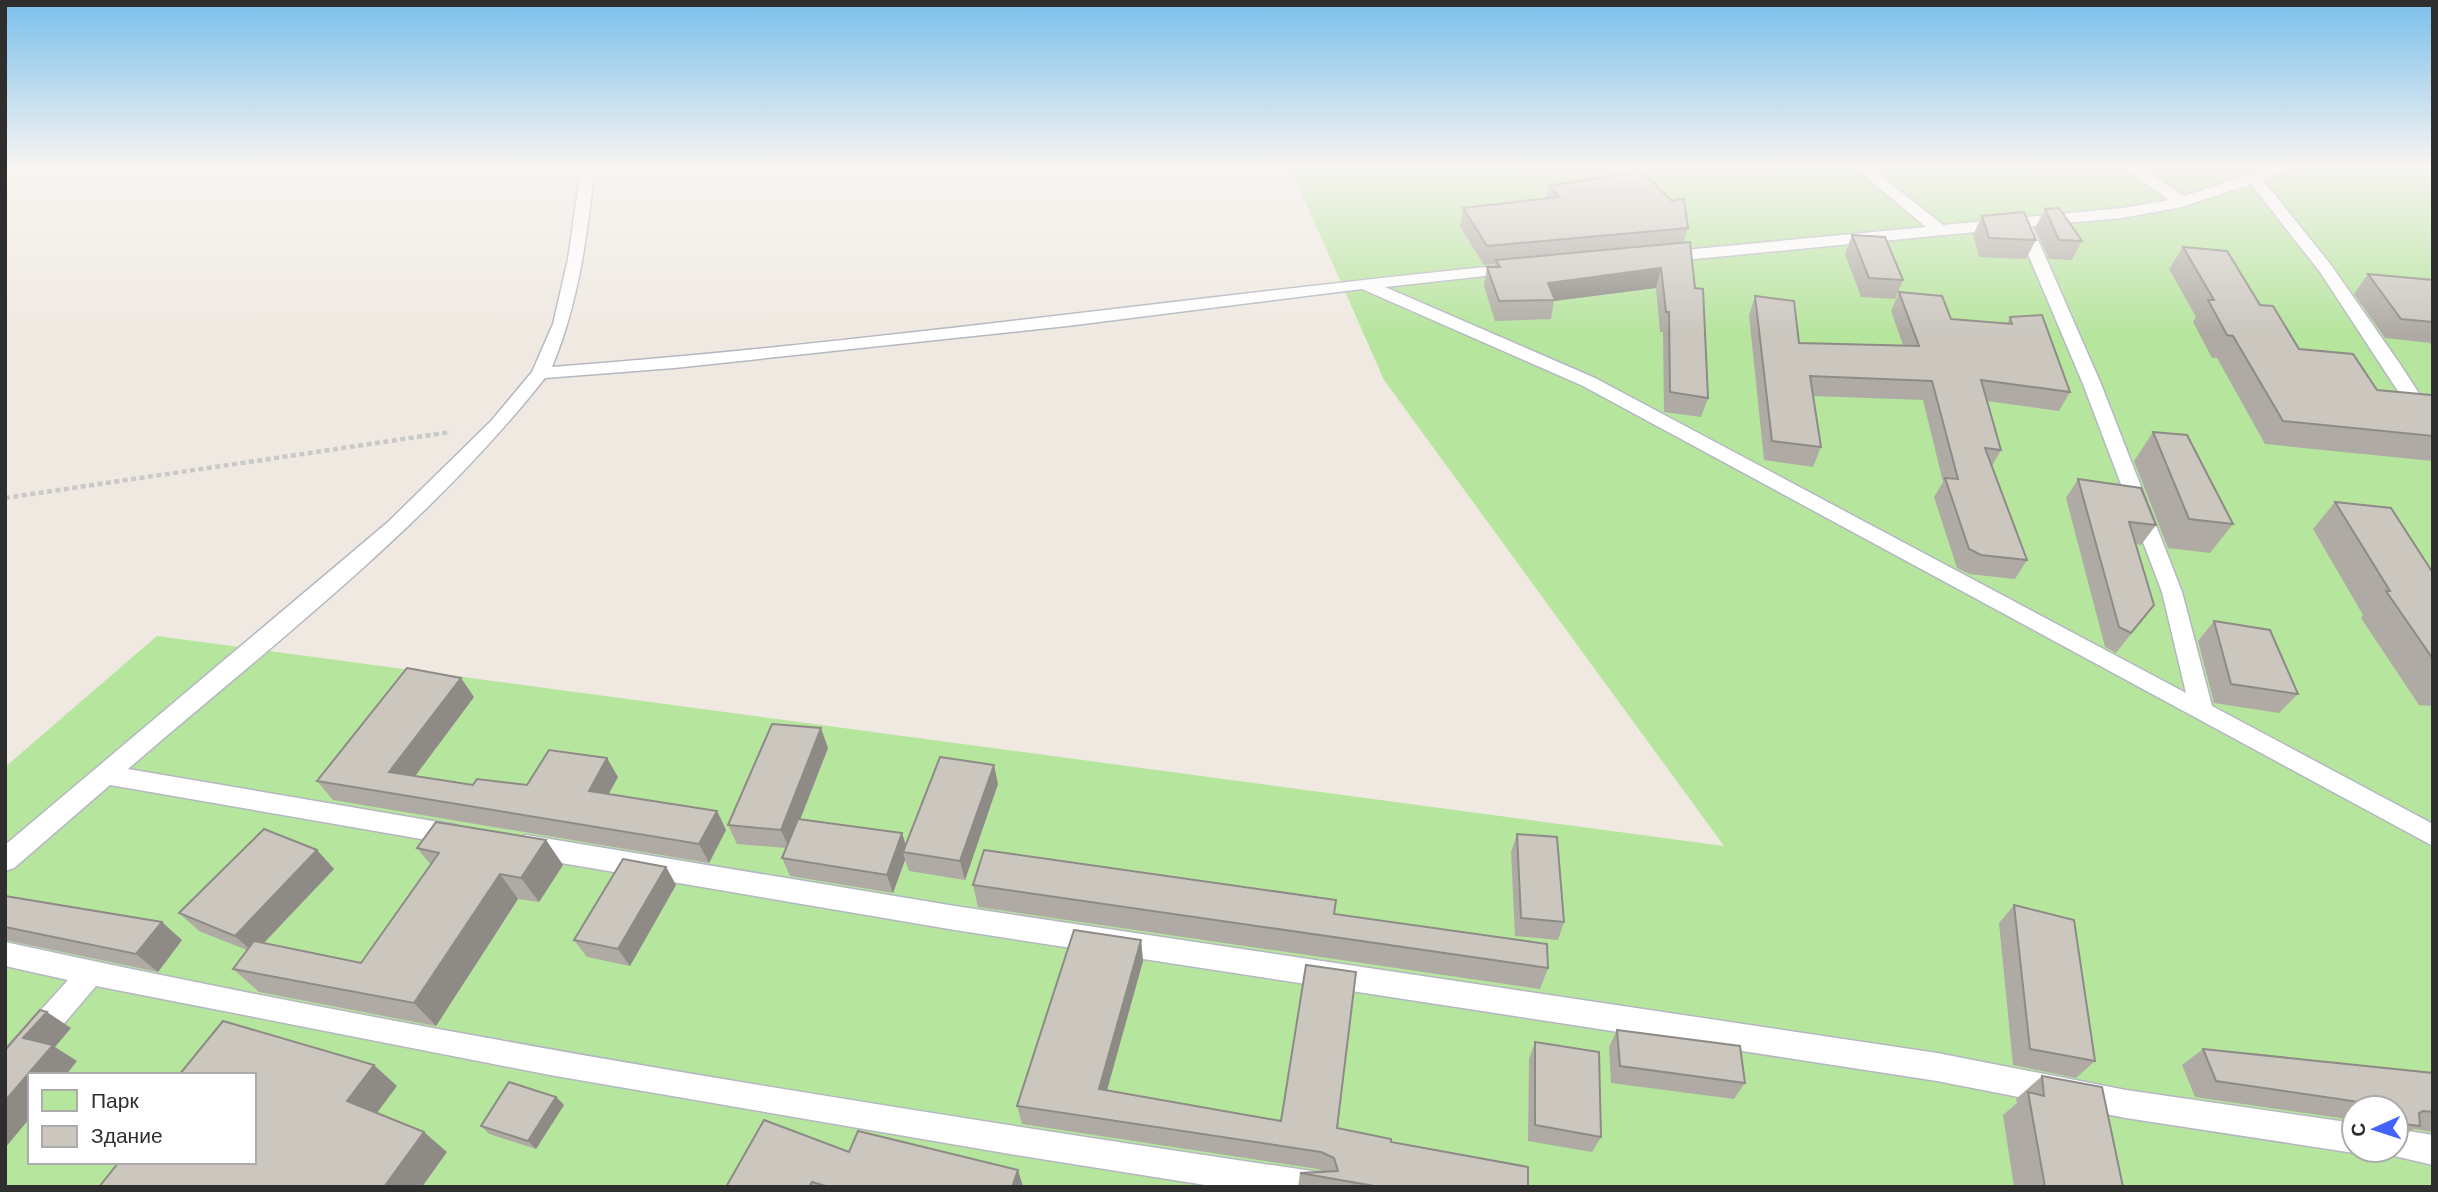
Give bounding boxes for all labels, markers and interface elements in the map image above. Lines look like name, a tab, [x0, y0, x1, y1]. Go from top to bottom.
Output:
legend	[28, 1073, 256, 1164]
text: Парк	[91, 1089, 139, 1112]
north arrow	[2340, 1094, 2410, 1164]
text: С	[2348, 1122, 2369, 1137]
text: Здание	[91, 1124, 163, 1147]

